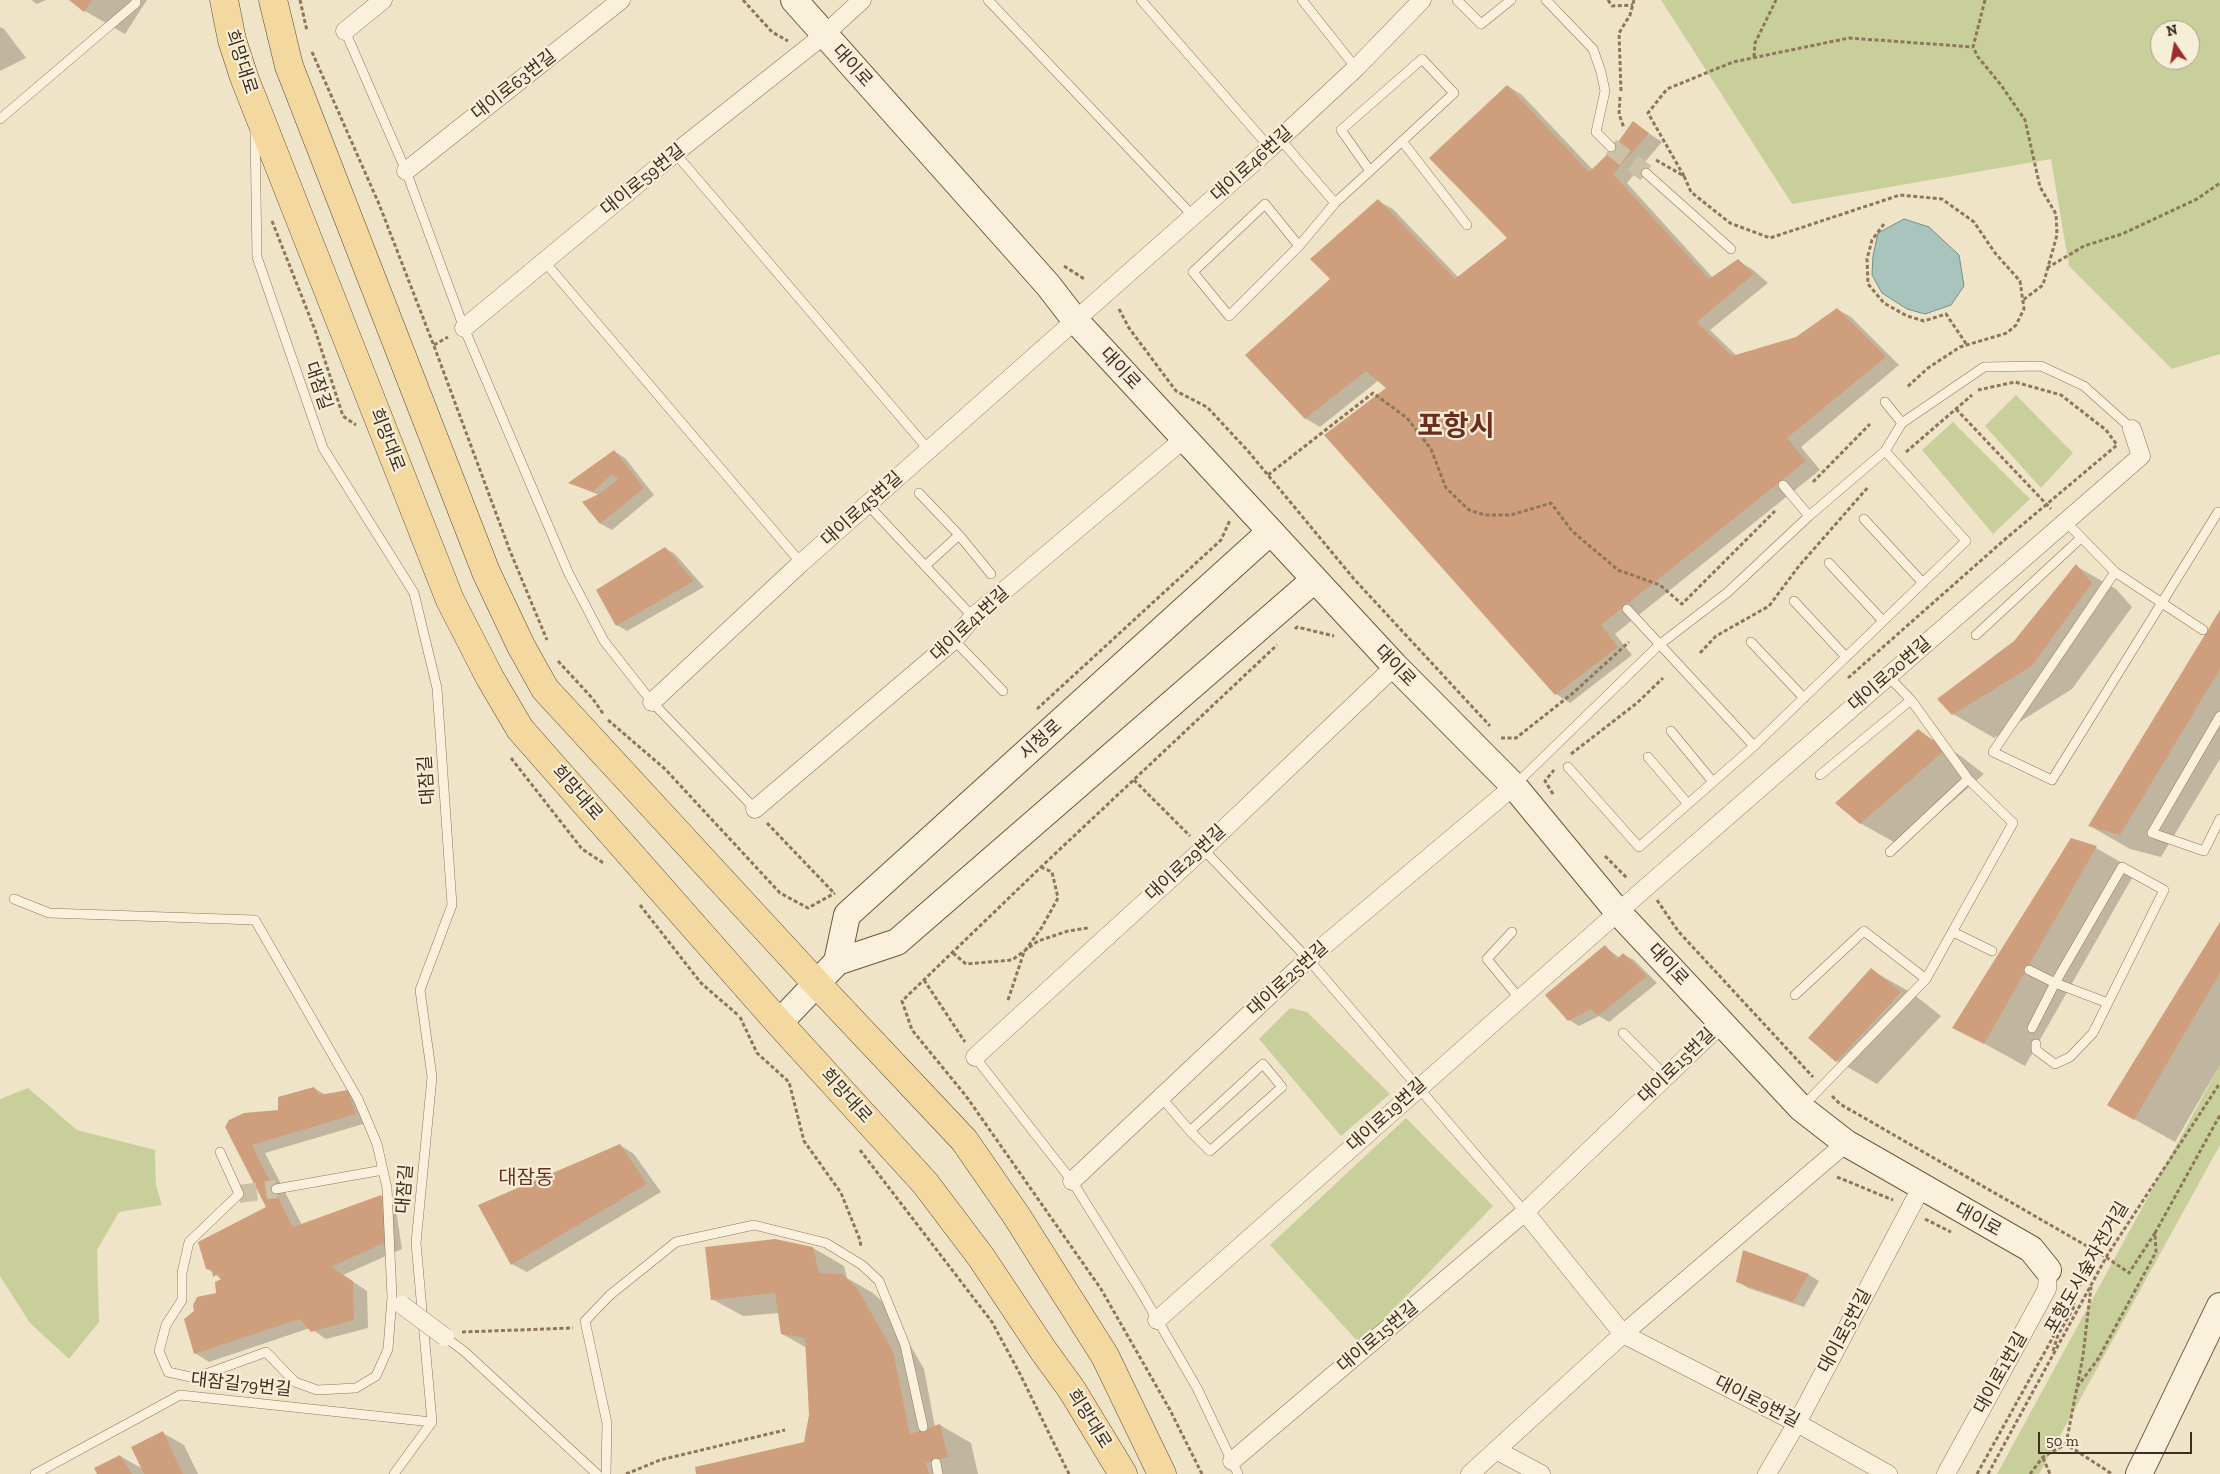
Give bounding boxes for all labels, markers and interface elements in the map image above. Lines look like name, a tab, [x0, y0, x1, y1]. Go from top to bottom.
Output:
north arrow	[2150, 20, 2200, 70]
text: N	[2165, 21, 2179, 40]
street label: 희망대로	[220, 27, 262, 97]
street label: 대이로	[827, 40, 877, 92]
street label: 대이로63번길	[467, 45, 561, 125]
street label: 대이로46번길	[1207, 122, 1297, 206]
street label: 대이로59번길	[597, 140, 689, 220]
street label: 대이로	[1095, 343, 1145, 395]
street label: 대잠길	[300, 359, 336, 413]
street label: 희망대로	[365, 405, 409, 475]
district label: 포항시	[1417, 410, 1495, 444]
street label: 대이로45번길	[817, 467, 907, 551]
street label: 대이로41번길	[926, 582, 1014, 666]
street label: 대이로20번길	[1844, 632, 1936, 716]
street label: 대이로	[1370, 641, 1420, 691]
street label: 시청로	[1015, 715, 1067, 765]
street label: 대잠길	[414, 754, 440, 806]
street label: 희망대로	[547, 761, 607, 825]
street label: 대이로29번길	[1141, 820, 1231, 906]
street label: 대이로25번길	[1243, 937, 1333, 1021]
street label: 대이로	[1643, 939, 1693, 991]
street label: 대이로15번길	[1634, 1024, 1720, 1108]
street label: 희망대로	[816, 1064, 876, 1128]
street label: 대이로19번길	[1343, 1074, 1431, 1156]
street label: 대잠길	[392, 1163, 418, 1215]
district label: 대잠동	[498, 1166, 554, 1190]
street label: 포항도시숲자전거길	[2040, 1198, 2134, 1338]
street label: 대이로	[1951, 1199, 2005, 1241]
street label: 대이로5번길	[1814, 1285, 1876, 1377]
street label: 대이로15번길	[1333, 1297, 1423, 1377]
street label: 대이로1번길	[1970, 1329, 2032, 1417]
street label: 대잠길79번길	[190, 1369, 292, 1401]
street label: 대이로9번길	[1711, 1371, 1803, 1433]
street label: 희망대로	[1062, 1385, 1116, 1453]
scale bar	[2040, 1422, 2194, 1454]
text: 50 m	[2046, 1432, 2079, 1450]

